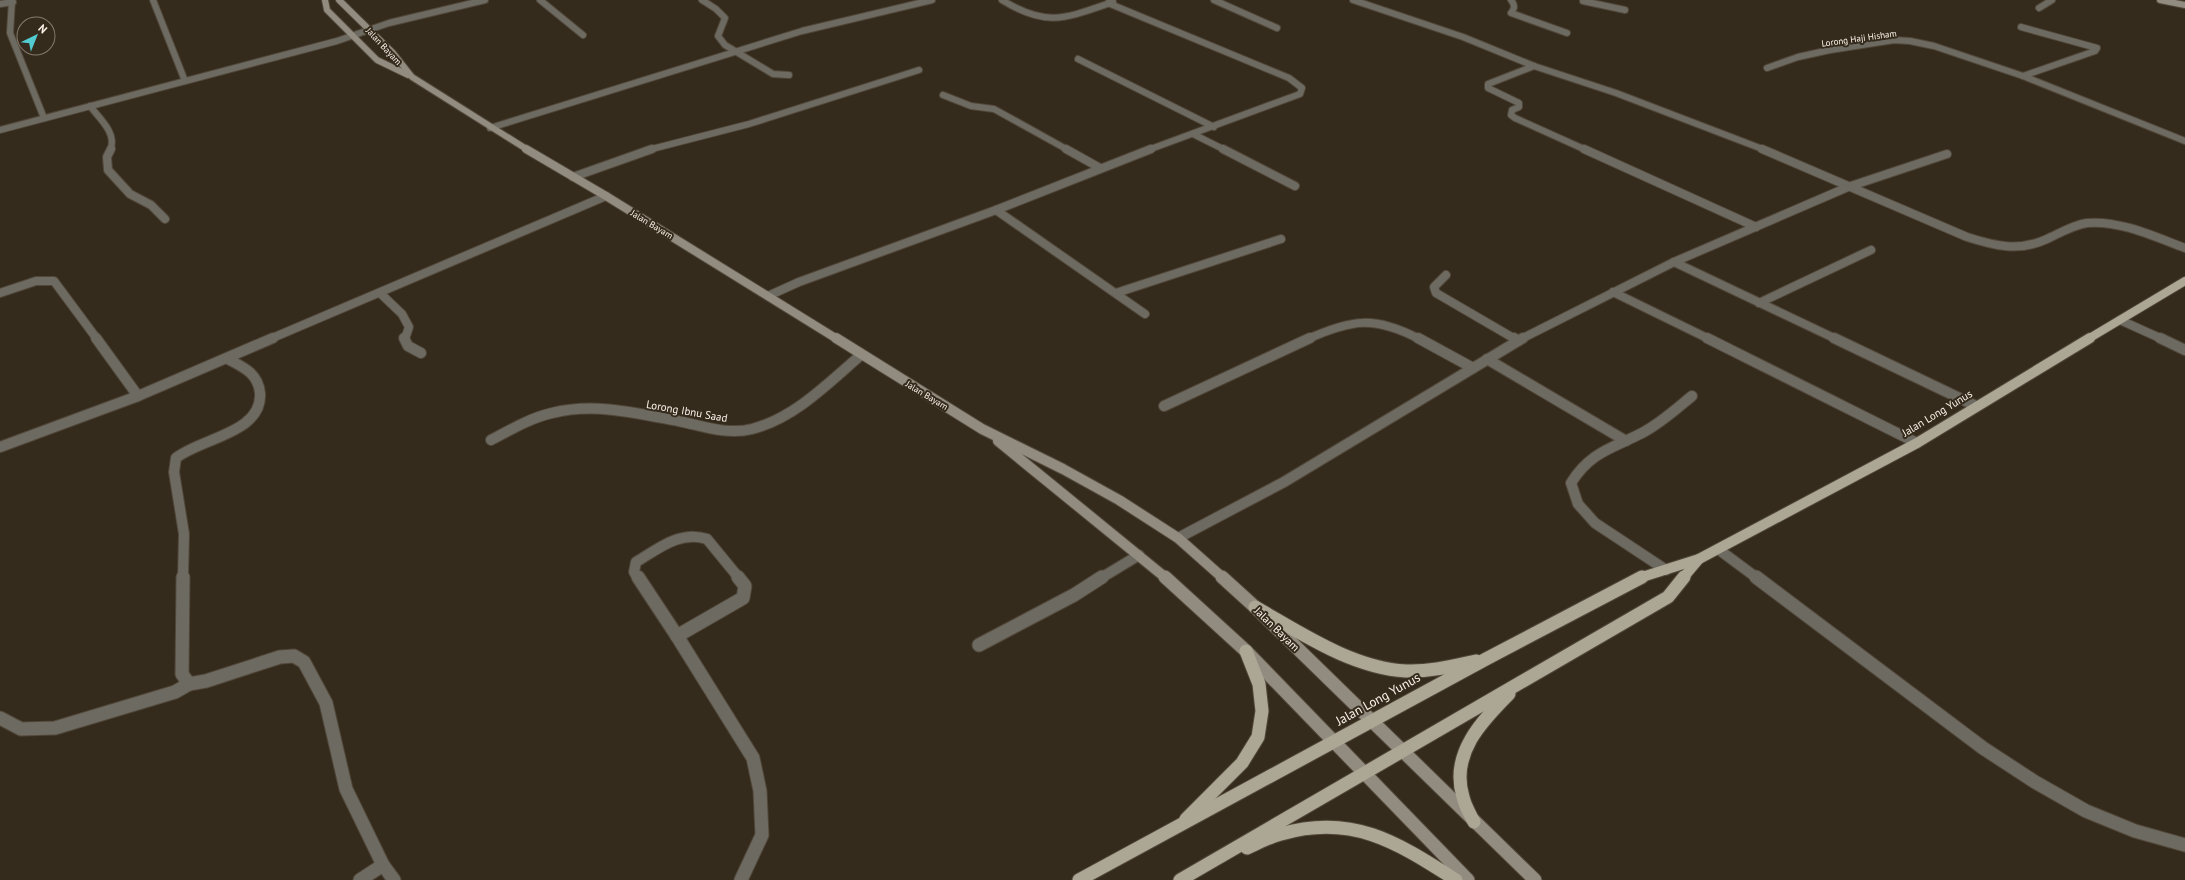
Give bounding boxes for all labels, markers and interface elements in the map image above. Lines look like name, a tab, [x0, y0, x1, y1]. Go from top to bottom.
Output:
north arrow	[16, 16, 56, 56]
text: N	[35, 21, 50, 36]
street label: Jalan Bayam	[363, 24, 404, 67]
street label: Lorong Haji Hisham	[1821, 27, 1897, 49]
street label: Jalan Bayam	[628, 207, 675, 241]
street label: Jalan Bayam	[903, 378, 950, 412]
street label: Jalan Long Yunus	[1898, 386, 1975, 440]
street label: Lorong Ibnu Saad	[645, 397, 729, 425]
street label: Jalan Bayam	[1251, 603, 1303, 654]
street label: Jalan Long Yunus	[1332, 669, 1423, 730]

